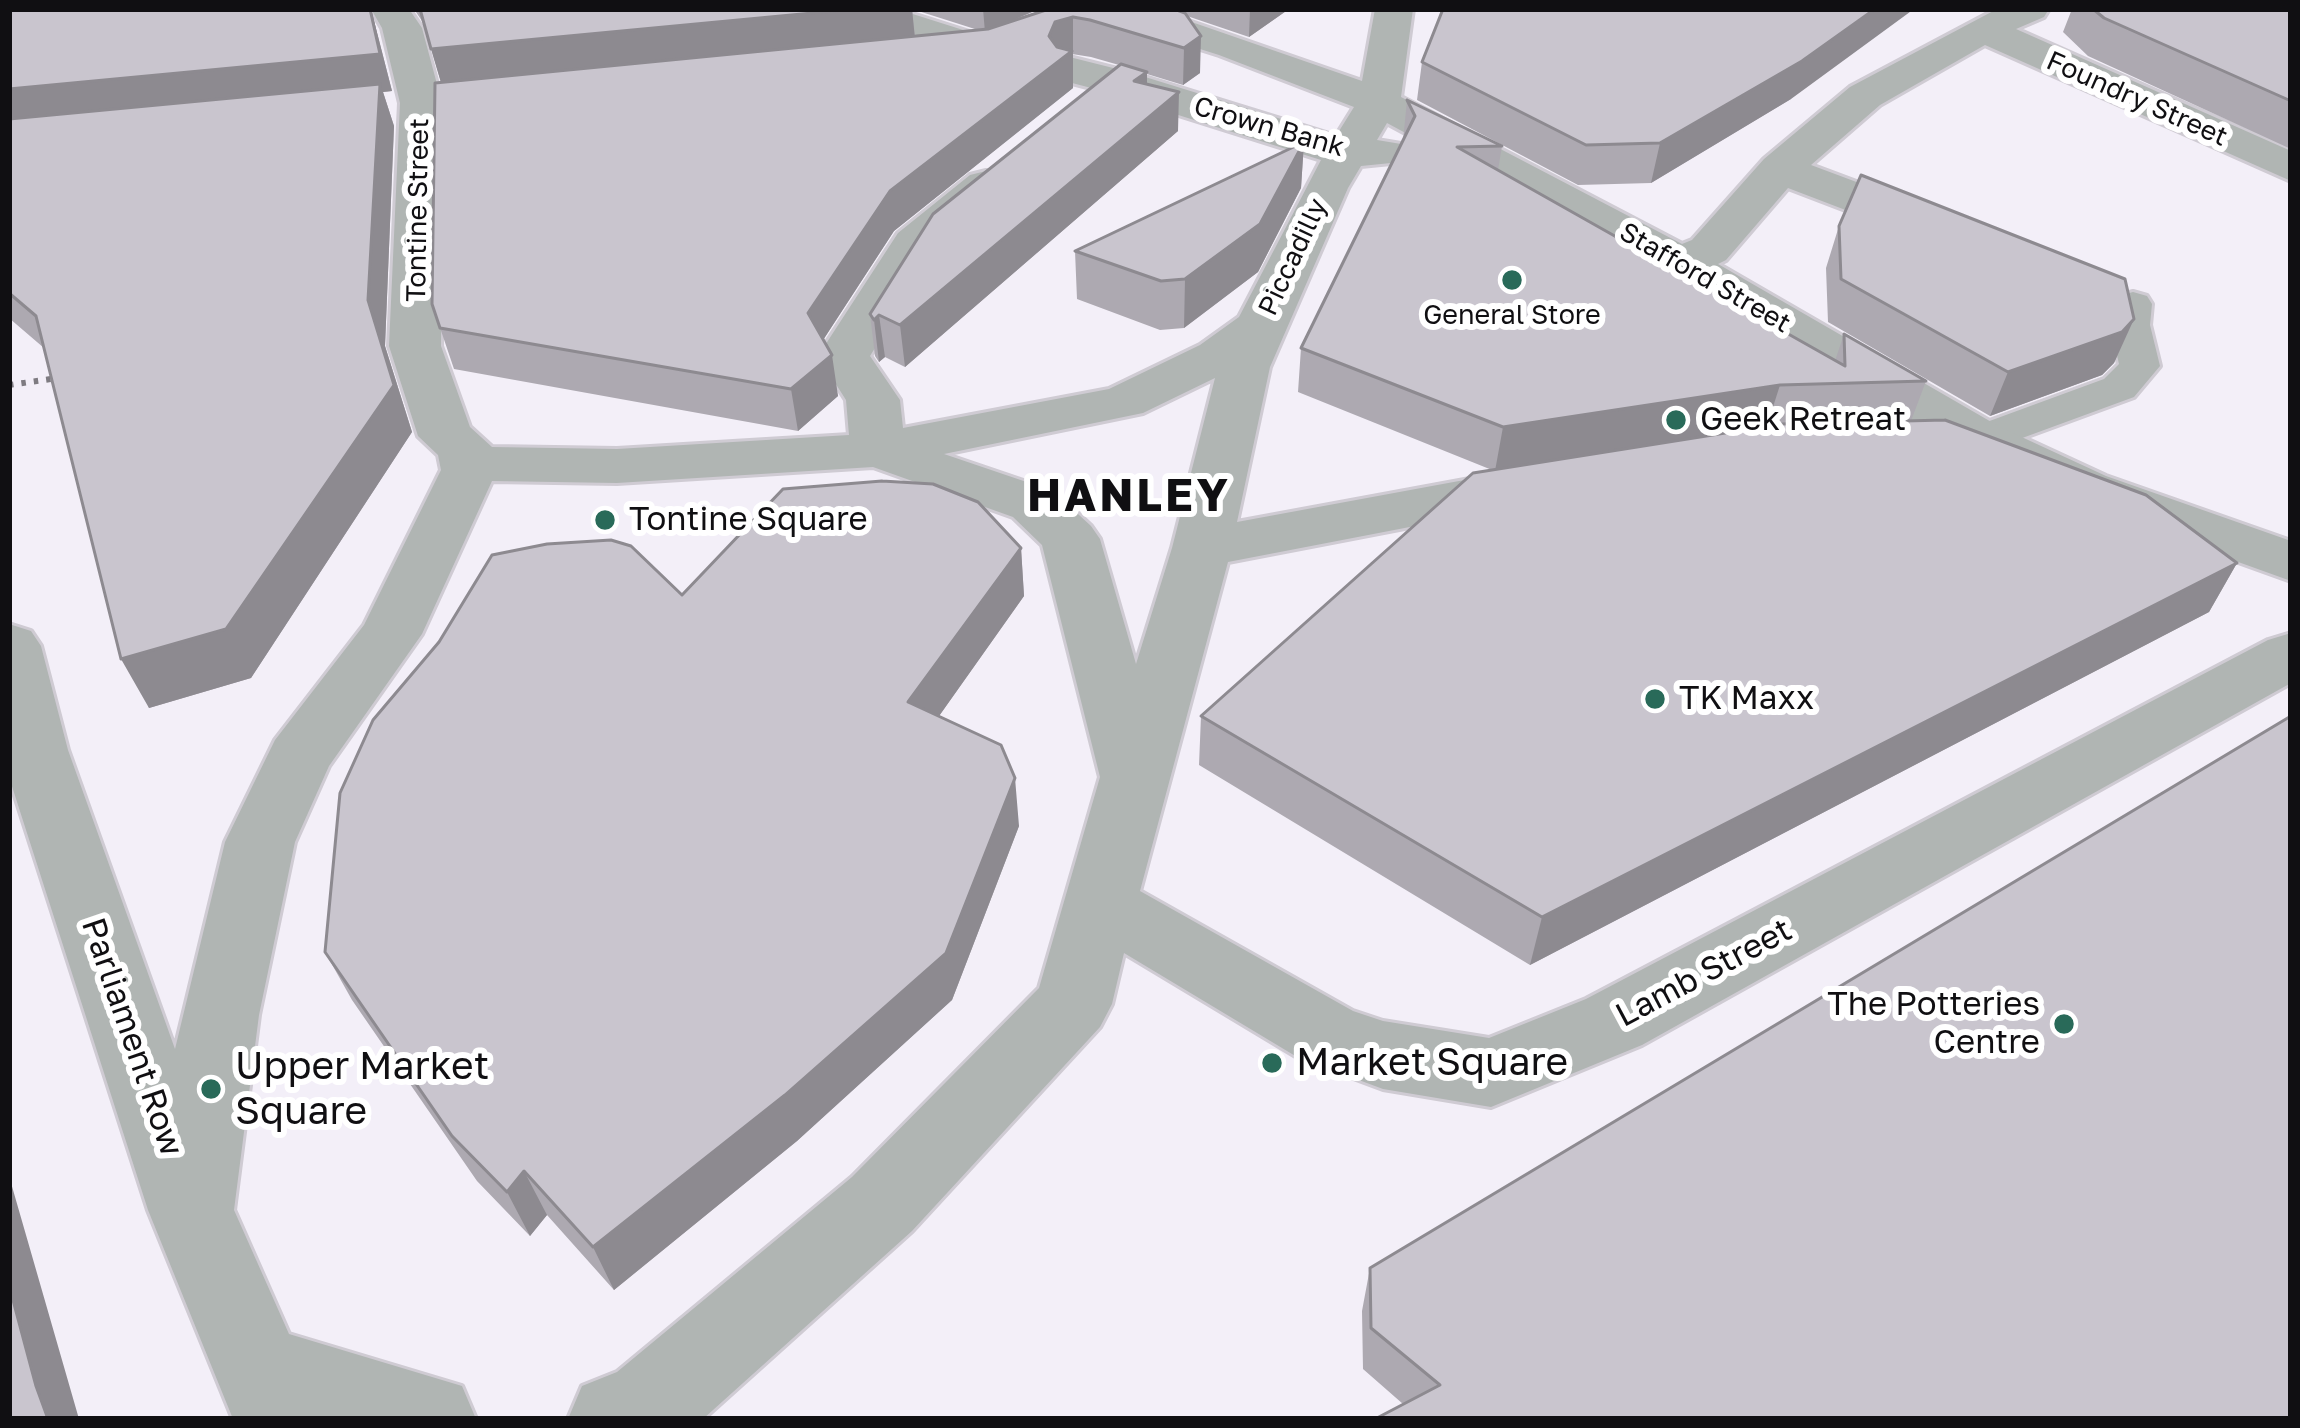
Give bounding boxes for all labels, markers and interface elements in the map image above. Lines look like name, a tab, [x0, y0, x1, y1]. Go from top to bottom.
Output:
street label: Foundry Street	[2041, 45, 2233, 153]
street label: Crown Bank	[1190, 90, 1348, 164]
street label: Tontine Street	[400, 118, 436, 302]
street label: Piccadilly	[1252, 193, 1334, 321]
street label: Stafford Street	[1614, 216, 1796, 340]
marker: General Store	[1499, 267, 1525, 293]
place label: General Store	[1423, 299, 1601, 331]
place label: Geek Retreat	[1700, 400, 1906, 440]
marker: Geek Retreat	[1663, 407, 1689, 433]
district label: HANLEY	[1027, 470, 1231, 524]
place label: Tontine Square	[629, 500, 868, 540]
marker: Tontine Square	[592, 507, 618, 533]
place label: TK Maxx	[1679, 679, 1814, 719]
marker: TK Maxx	[1642, 686, 1668, 712]
street label: Lamb Street	[1609, 910, 1799, 1036]
street label: Parliament Row	[73, 913, 191, 1161]
place label: The Potteries Centre	[1827, 985, 2040, 1063]
marker: The Potteries Centre	[2051, 1011, 2077, 1037]
place label: Market Square	[1296, 1040, 1568, 1086]
place label: Upper Market Square	[235, 1044, 489, 1135]
marker: Market Square	[1259, 1050, 1285, 1076]
marker: Upper Market Square	[198, 1076, 224, 1102]

